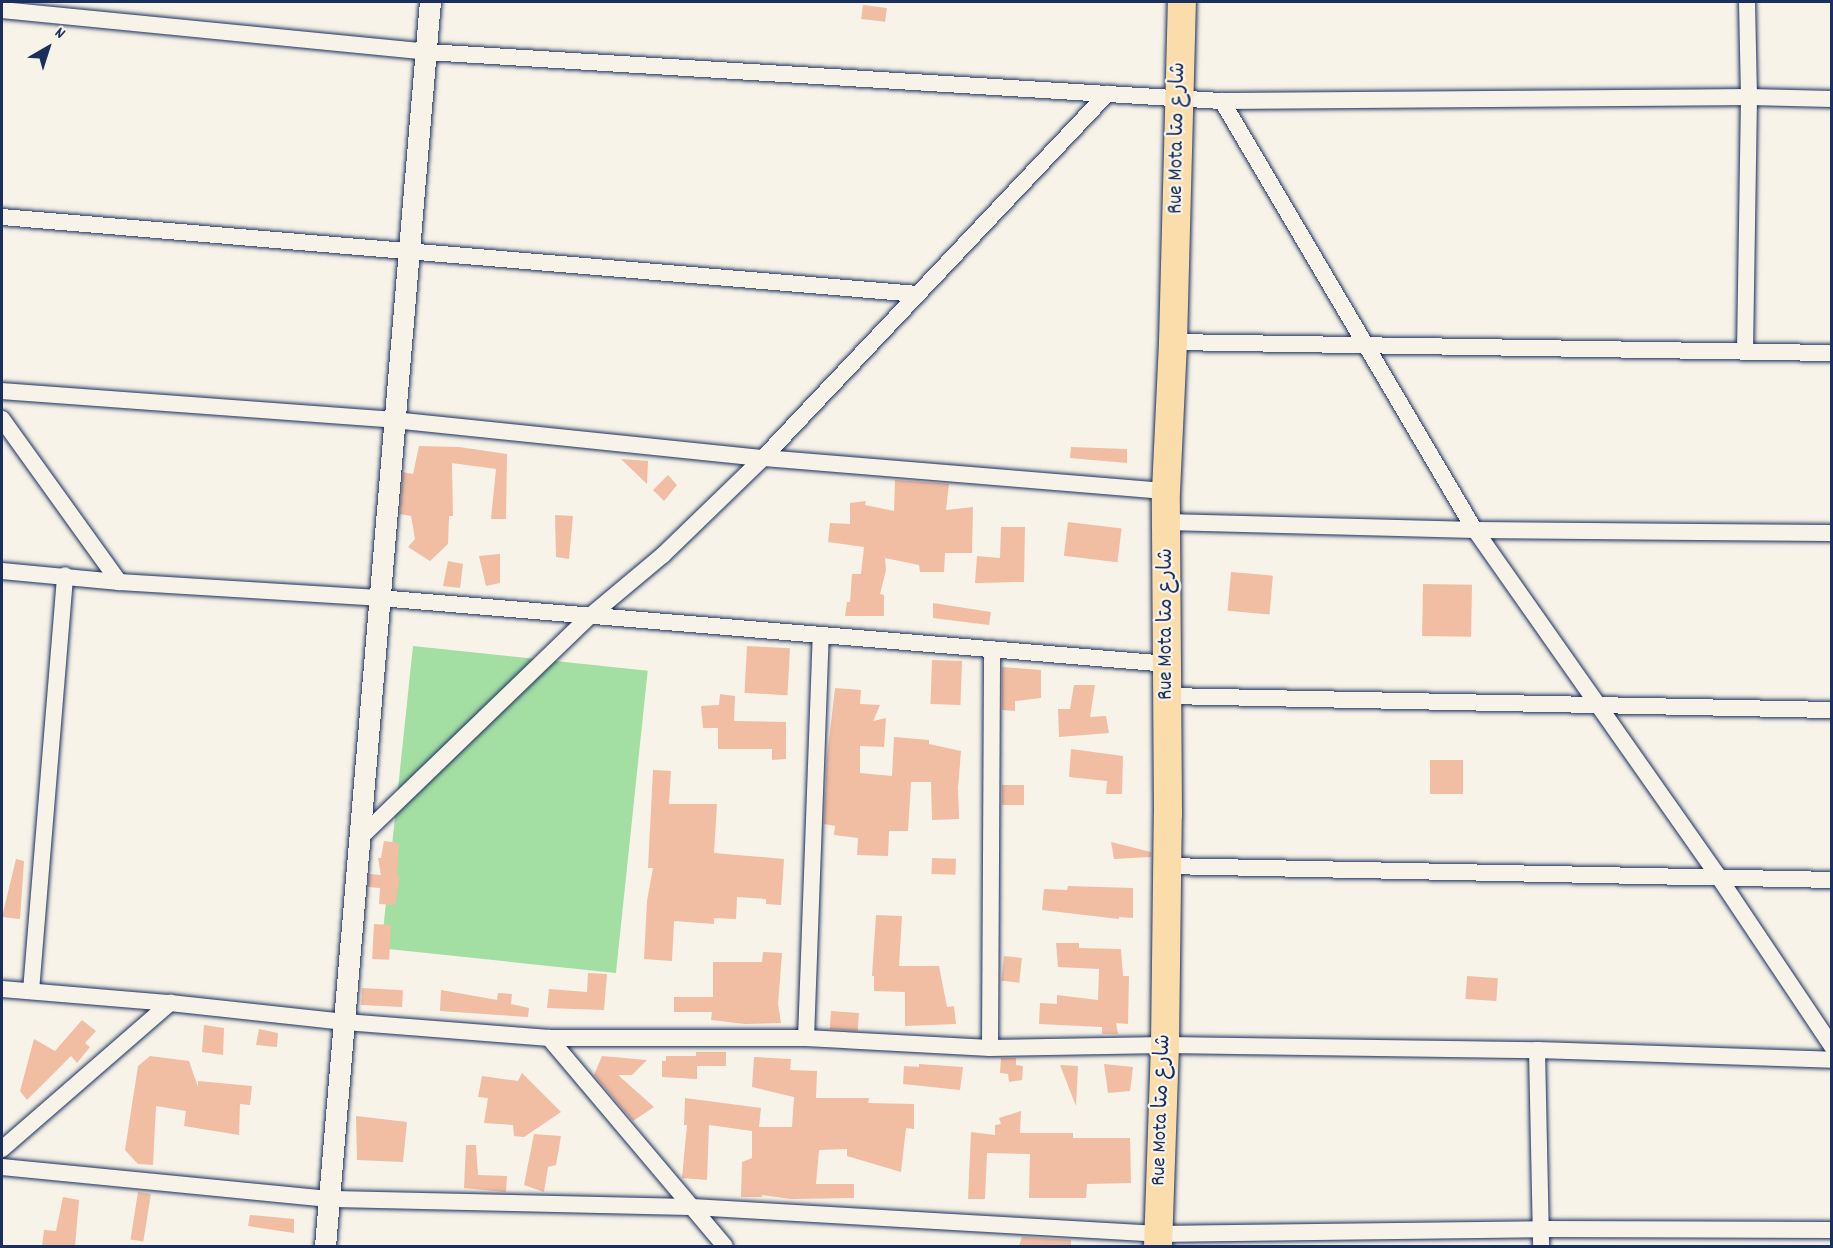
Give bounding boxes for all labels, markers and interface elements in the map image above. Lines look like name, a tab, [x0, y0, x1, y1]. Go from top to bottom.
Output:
north arrow	[18, 18, 78, 78]
text: N	[49, 22, 70, 45]
street label: Rue Mota شارع متا	[1164, 62, 1192, 214]
street label: Rue Mota شارع متا	[1154, 548, 1180, 700]
street label: Rue Mota شارع متا	[1147, 1034, 1177, 1186]

